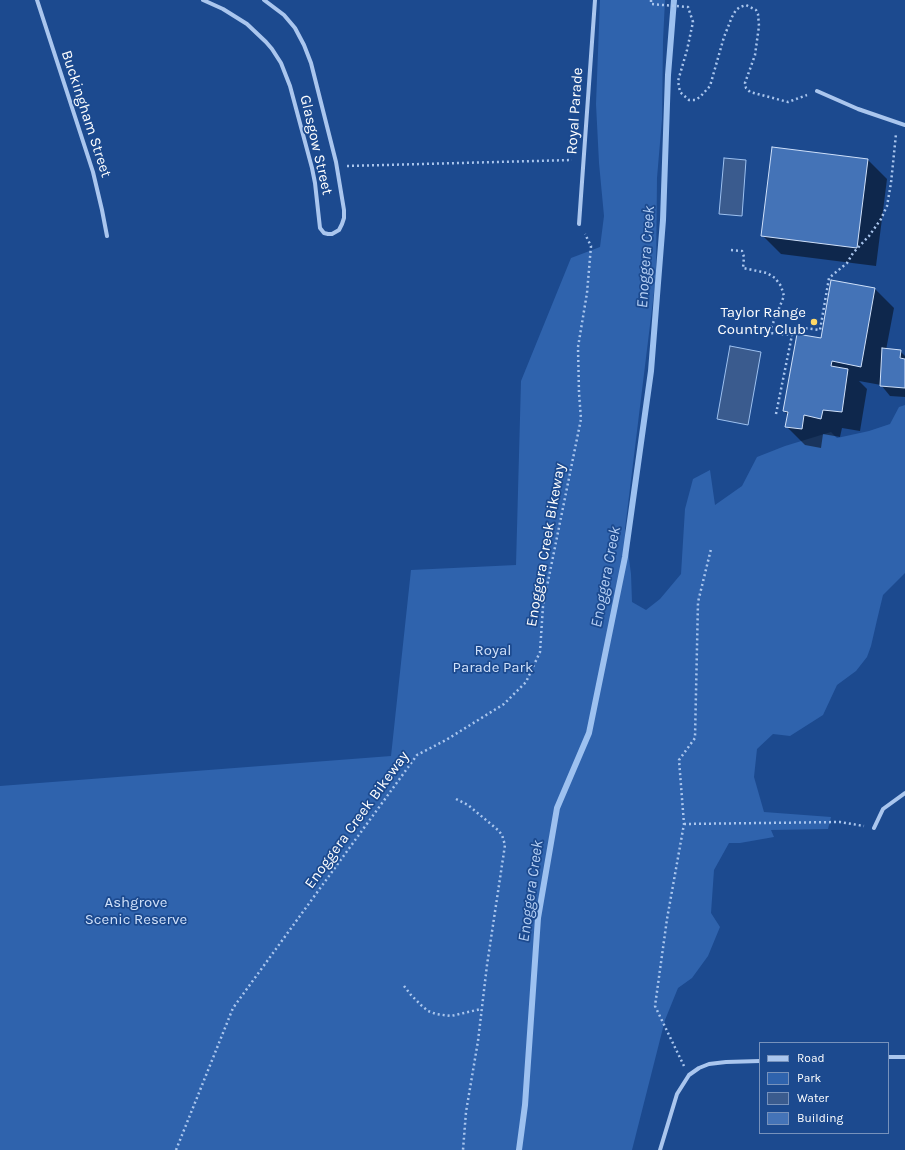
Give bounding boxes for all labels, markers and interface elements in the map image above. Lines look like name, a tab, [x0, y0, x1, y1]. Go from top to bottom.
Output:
street label: Buckingham Street	[57, 48, 115, 180]
street label: Royal Parade	[563, 67, 587, 155]
street label: Glasgow Street	[296, 93, 336, 197]
water label: Enoggera Creek	[633, 205, 659, 309]
place label: Taylor Range Country Club	[718, 304, 806, 339]
marker: Taylor Range Country Club	[809, 317, 819, 327]
street label: Enoggera Creek Bikeway	[523, 462, 569, 628]
water label: Enoggera Creek	[587, 525, 625, 629]
park label: Royal Parade Park	[453, 642, 533, 677]
street label: Enoggera Creek Bikeway	[301, 748, 413, 892]
water label: Enoggera Creek	[514, 839, 548, 943]
park label: Ashgrove Scenic Reserve	[85, 894, 187, 929]
legend	[759, 1042, 889, 1134]
text: Road	[797, 1051, 825, 1065]
text: Park	[797, 1071, 821, 1085]
text: Water	[797, 1091, 829, 1105]
text: Building	[797, 1111, 843, 1125]

